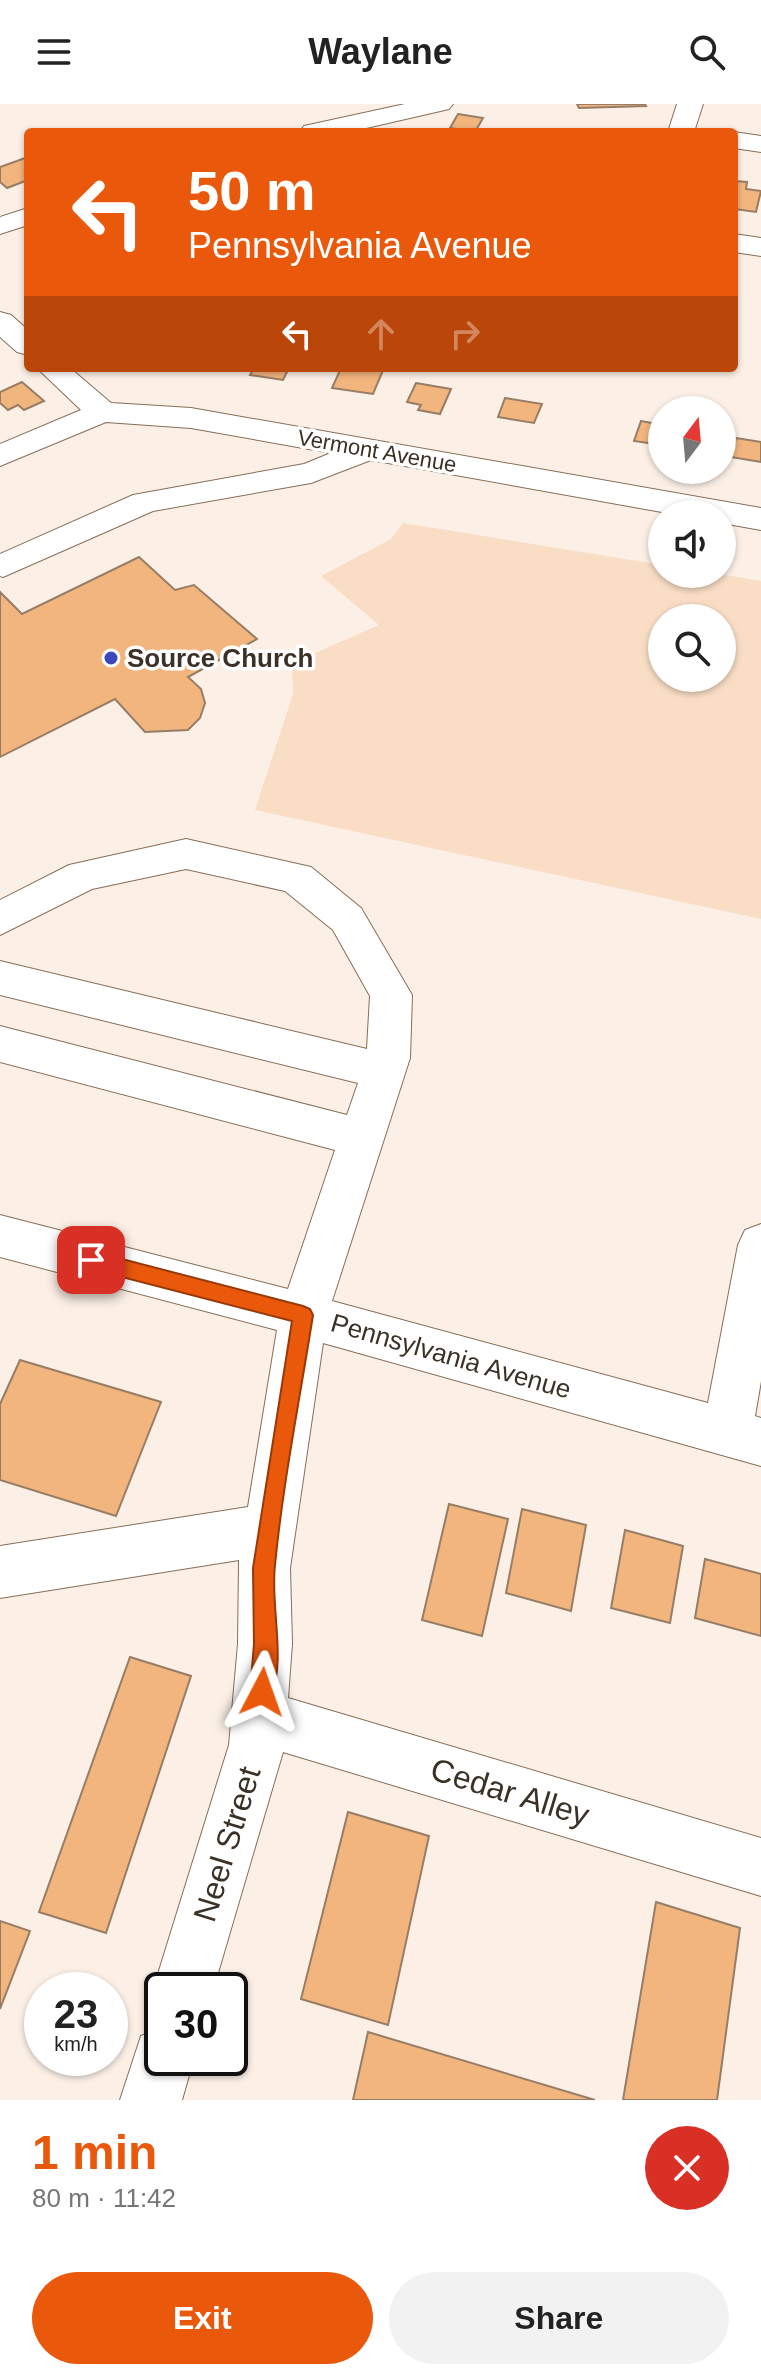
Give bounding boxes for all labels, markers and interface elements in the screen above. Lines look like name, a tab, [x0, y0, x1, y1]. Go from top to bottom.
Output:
icon: menu	[32, 30, 76, 74]
icon: search	[685, 30, 729, 74]
text: Waylane	[308, 31, 453, 72]
text: 50 m	[188, 159, 316, 222]
icon: left	[56, 160, 160, 264]
text: Pennsylvania Avenue	[188, 225, 532, 266]
icon: left	[275, 312, 319, 356]
icon: ahead	[359, 312, 403, 356]
icon: right	[443, 312, 487, 356]
north arrow	[648, 396, 736, 484]
map controls	[648, 396, 736, 692]
street label: Vermont Avenue	[296, 425, 458, 477]
button: sound	[648, 500, 736, 588]
button: search	[648, 604, 736, 692]
place label: Source Church	[127, 643, 313, 673]
marker: Source Church	[102, 649, 120, 667]
pin	[57, 1226, 125, 1294]
icon: arrive	[69, 1238, 113, 1282]
street label: Pennsylvania Avenue	[328, 1307, 574, 1405]
position arrow	[220, 1650, 304, 1734]
street label: Cedar Alley	[426, 1751, 594, 1833]
street label: Neel Street	[186, 1762, 268, 1926]
speed limit sign: 30	[144, 1972, 248, 2076]
text: 23	[54, 1992, 98, 2036]
text: km/h	[54, 2033, 98, 2055]
text: 1 min	[32, 2126, 157, 2179]
button: close	[645, 2126, 729, 2210]
text: 80 m · 11:42	[32, 2183, 176, 2213]
button: Exit	[32, 2272, 373, 2364]
button: Share	[389, 2272, 729, 2364]

